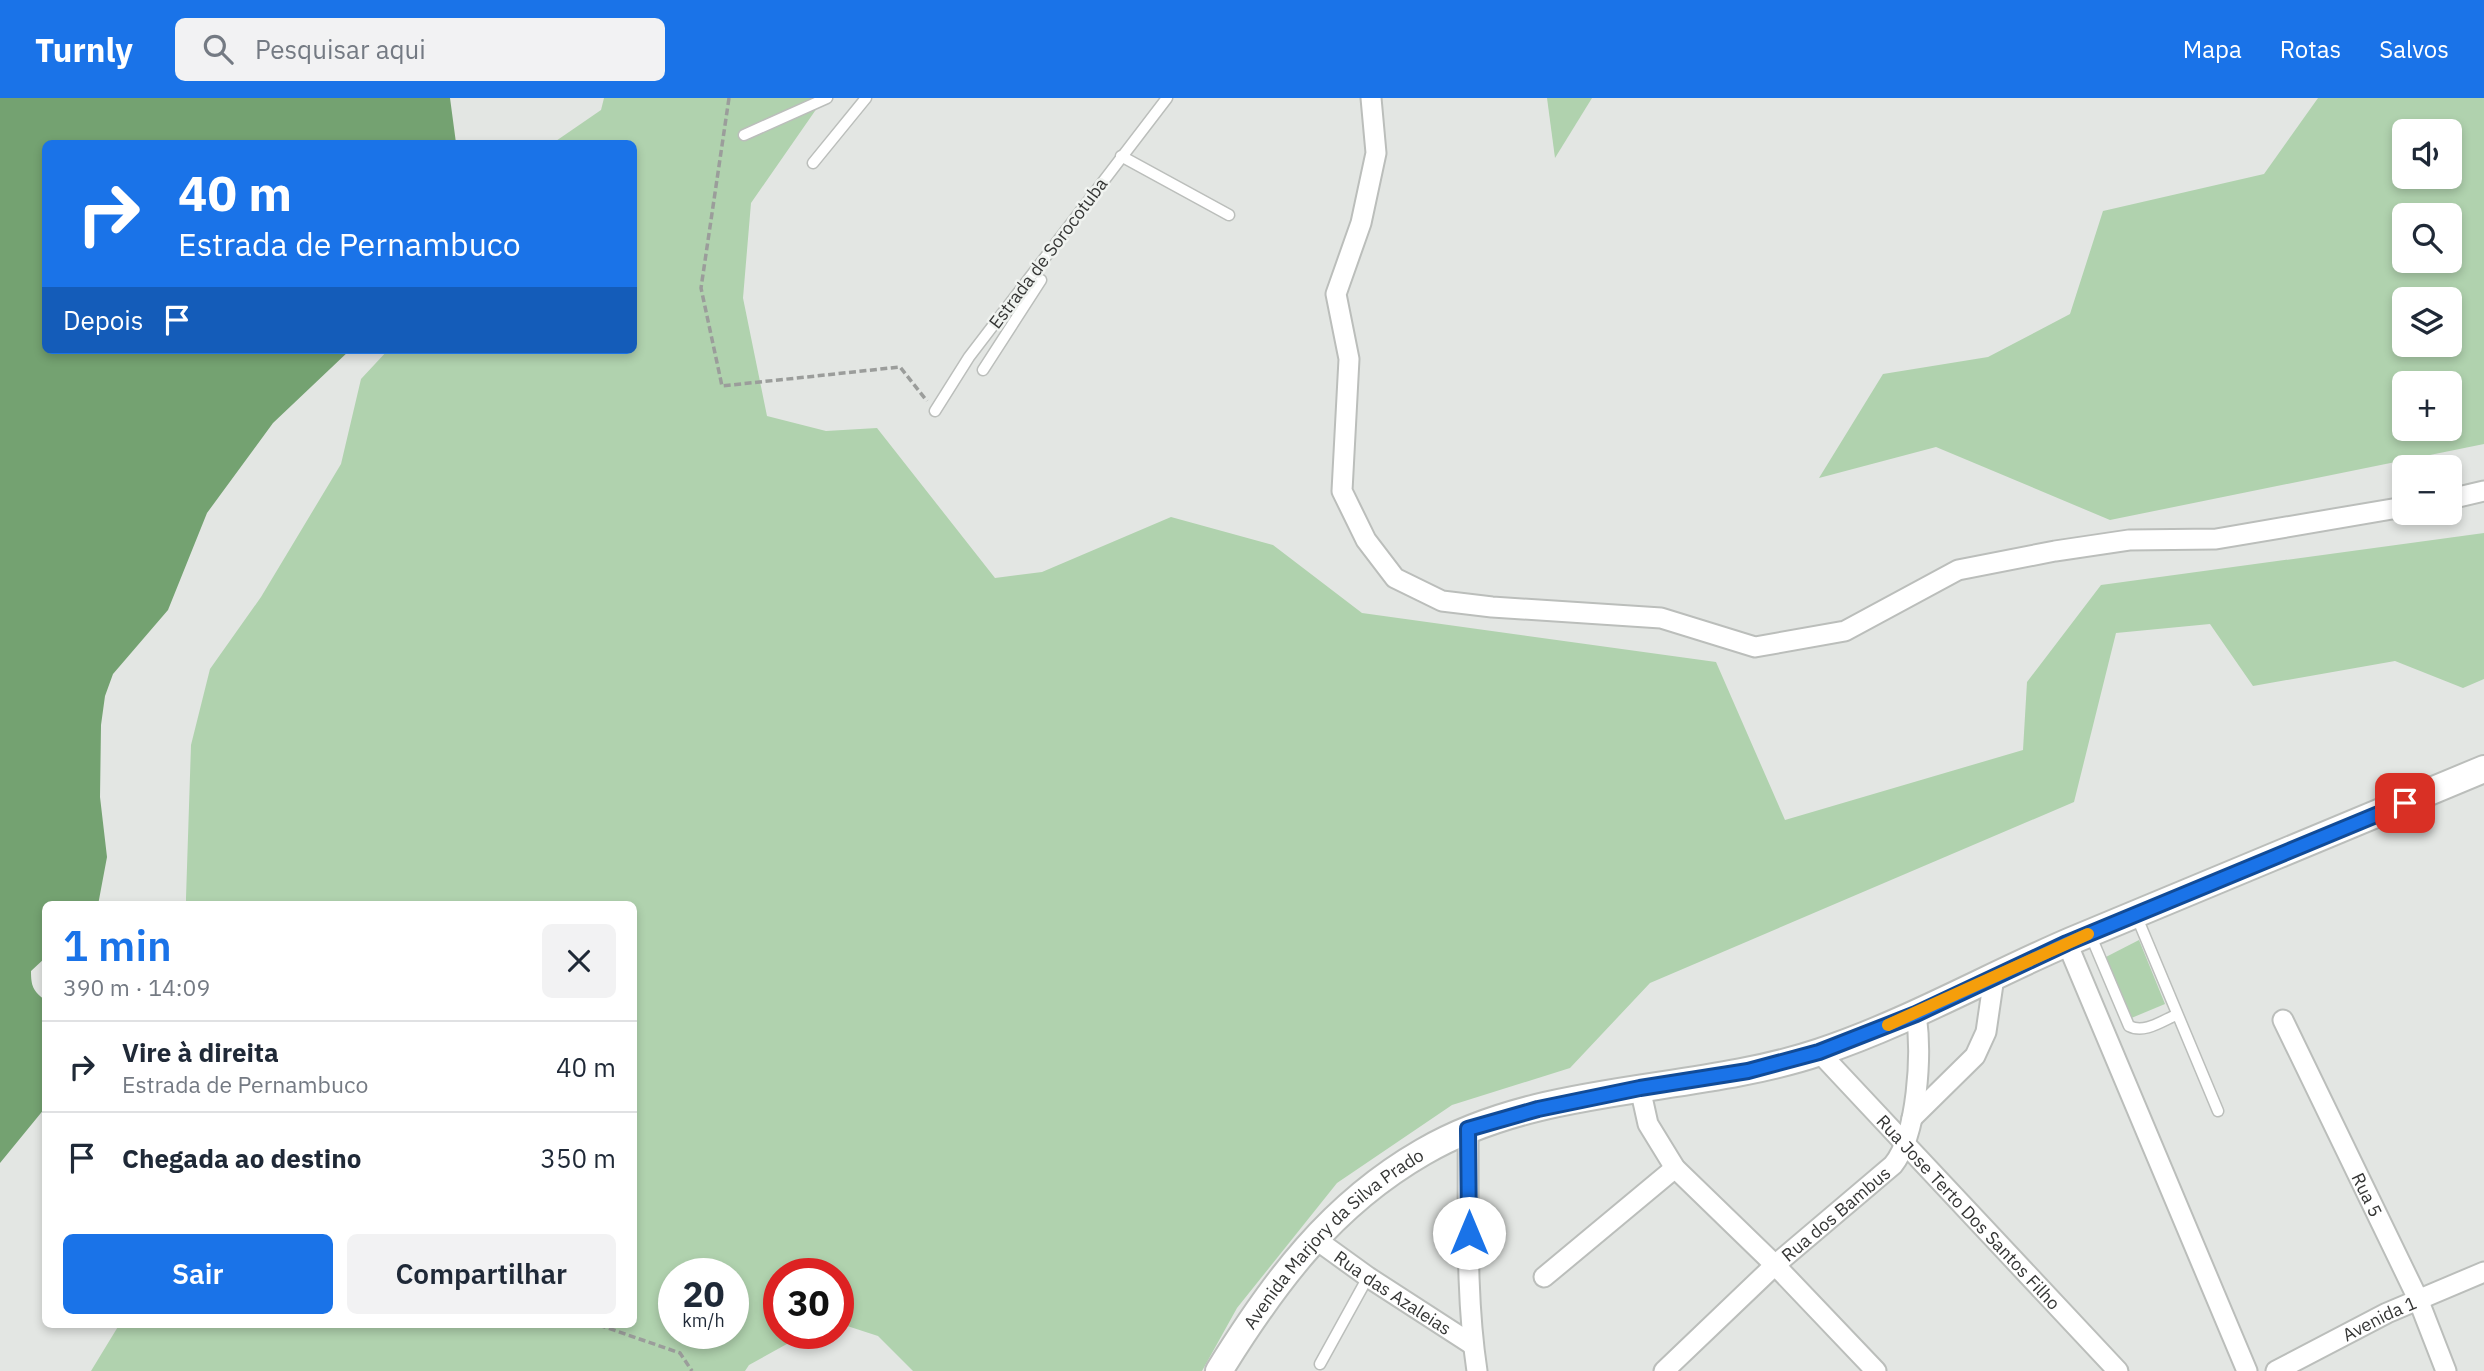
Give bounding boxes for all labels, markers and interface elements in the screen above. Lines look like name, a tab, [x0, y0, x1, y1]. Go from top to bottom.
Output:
search box	[175, 18, 665, 81]
text: Turnly	[35, 28, 133, 71]
icon: search	[199, 30, 237, 68]
text: Pesquisar aqui	[255, 32, 426, 66]
text: Mapa	[2183, 33, 2242, 65]
text: Rotas	[2280, 33, 2341, 65]
text: Salvos	[2379, 33, 2449, 65]
map controls	[2392, 119, 2462, 525]
button: sound	[2392, 119, 2462, 189]
text: 40 m	[178, 161, 292, 224]
icon: right	[63, 168, 154, 259]
street label: Estrada de Sorocotuba	[984, 173, 1113, 333]
button: search	[2392, 203, 2462, 273]
text: Estrada de Pernambuco	[178, 223, 521, 265]
button: layers	[2392, 287, 2462, 357]
icon: arrive	[158, 301, 196, 339]
text: Depois	[63, 303, 144, 337]
button: +	[2392, 371, 2462, 441]
button: −	[2392, 455, 2462, 525]
pin	[2375, 773, 2435, 833]
icon: arrive	[2386, 784, 2424, 822]
text: 1 min	[63, 918, 172, 973]
button: close	[542, 924, 616, 998]
text: 390 m · 14:09	[63, 972, 210, 1002]
text: Vire à direita	[122, 1035, 279, 1069]
icon: right	[63, 1048, 101, 1086]
text: 40 m	[556, 1050, 616, 1084]
text: Estrada de Pernambuco	[122, 1069, 368, 1099]
street label: Rua Jose Terto Dos Santos Filho	[1872, 1109, 2066, 1314]
icon: arrive	[63, 1139, 101, 1177]
text: Chegada ao destino	[122, 1141, 361, 1175]
text: 350 m	[540, 1141, 616, 1175]
street label: Avenida Marjory da Silva Prado	[1238, 1143, 1428, 1333]
street label: Rua dos Bambus	[1776, 1161, 1895, 1266]
street label: Rua 5	[2347, 1169, 2388, 1221]
position arrow	[1432, 1196, 1506, 1270]
button: Sair	[63, 1234, 333, 1314]
button: Compartilhar	[347, 1234, 616, 1314]
street label: Rua das Azaleias	[1330, 1245, 1456, 1340]
speed limit sign: 30	[763, 1258, 854, 1349]
text: 20	[682, 1271, 725, 1317]
street label: Avenida 1	[2338, 1290, 2420, 1346]
text: km/h	[682, 1309, 725, 1332]

